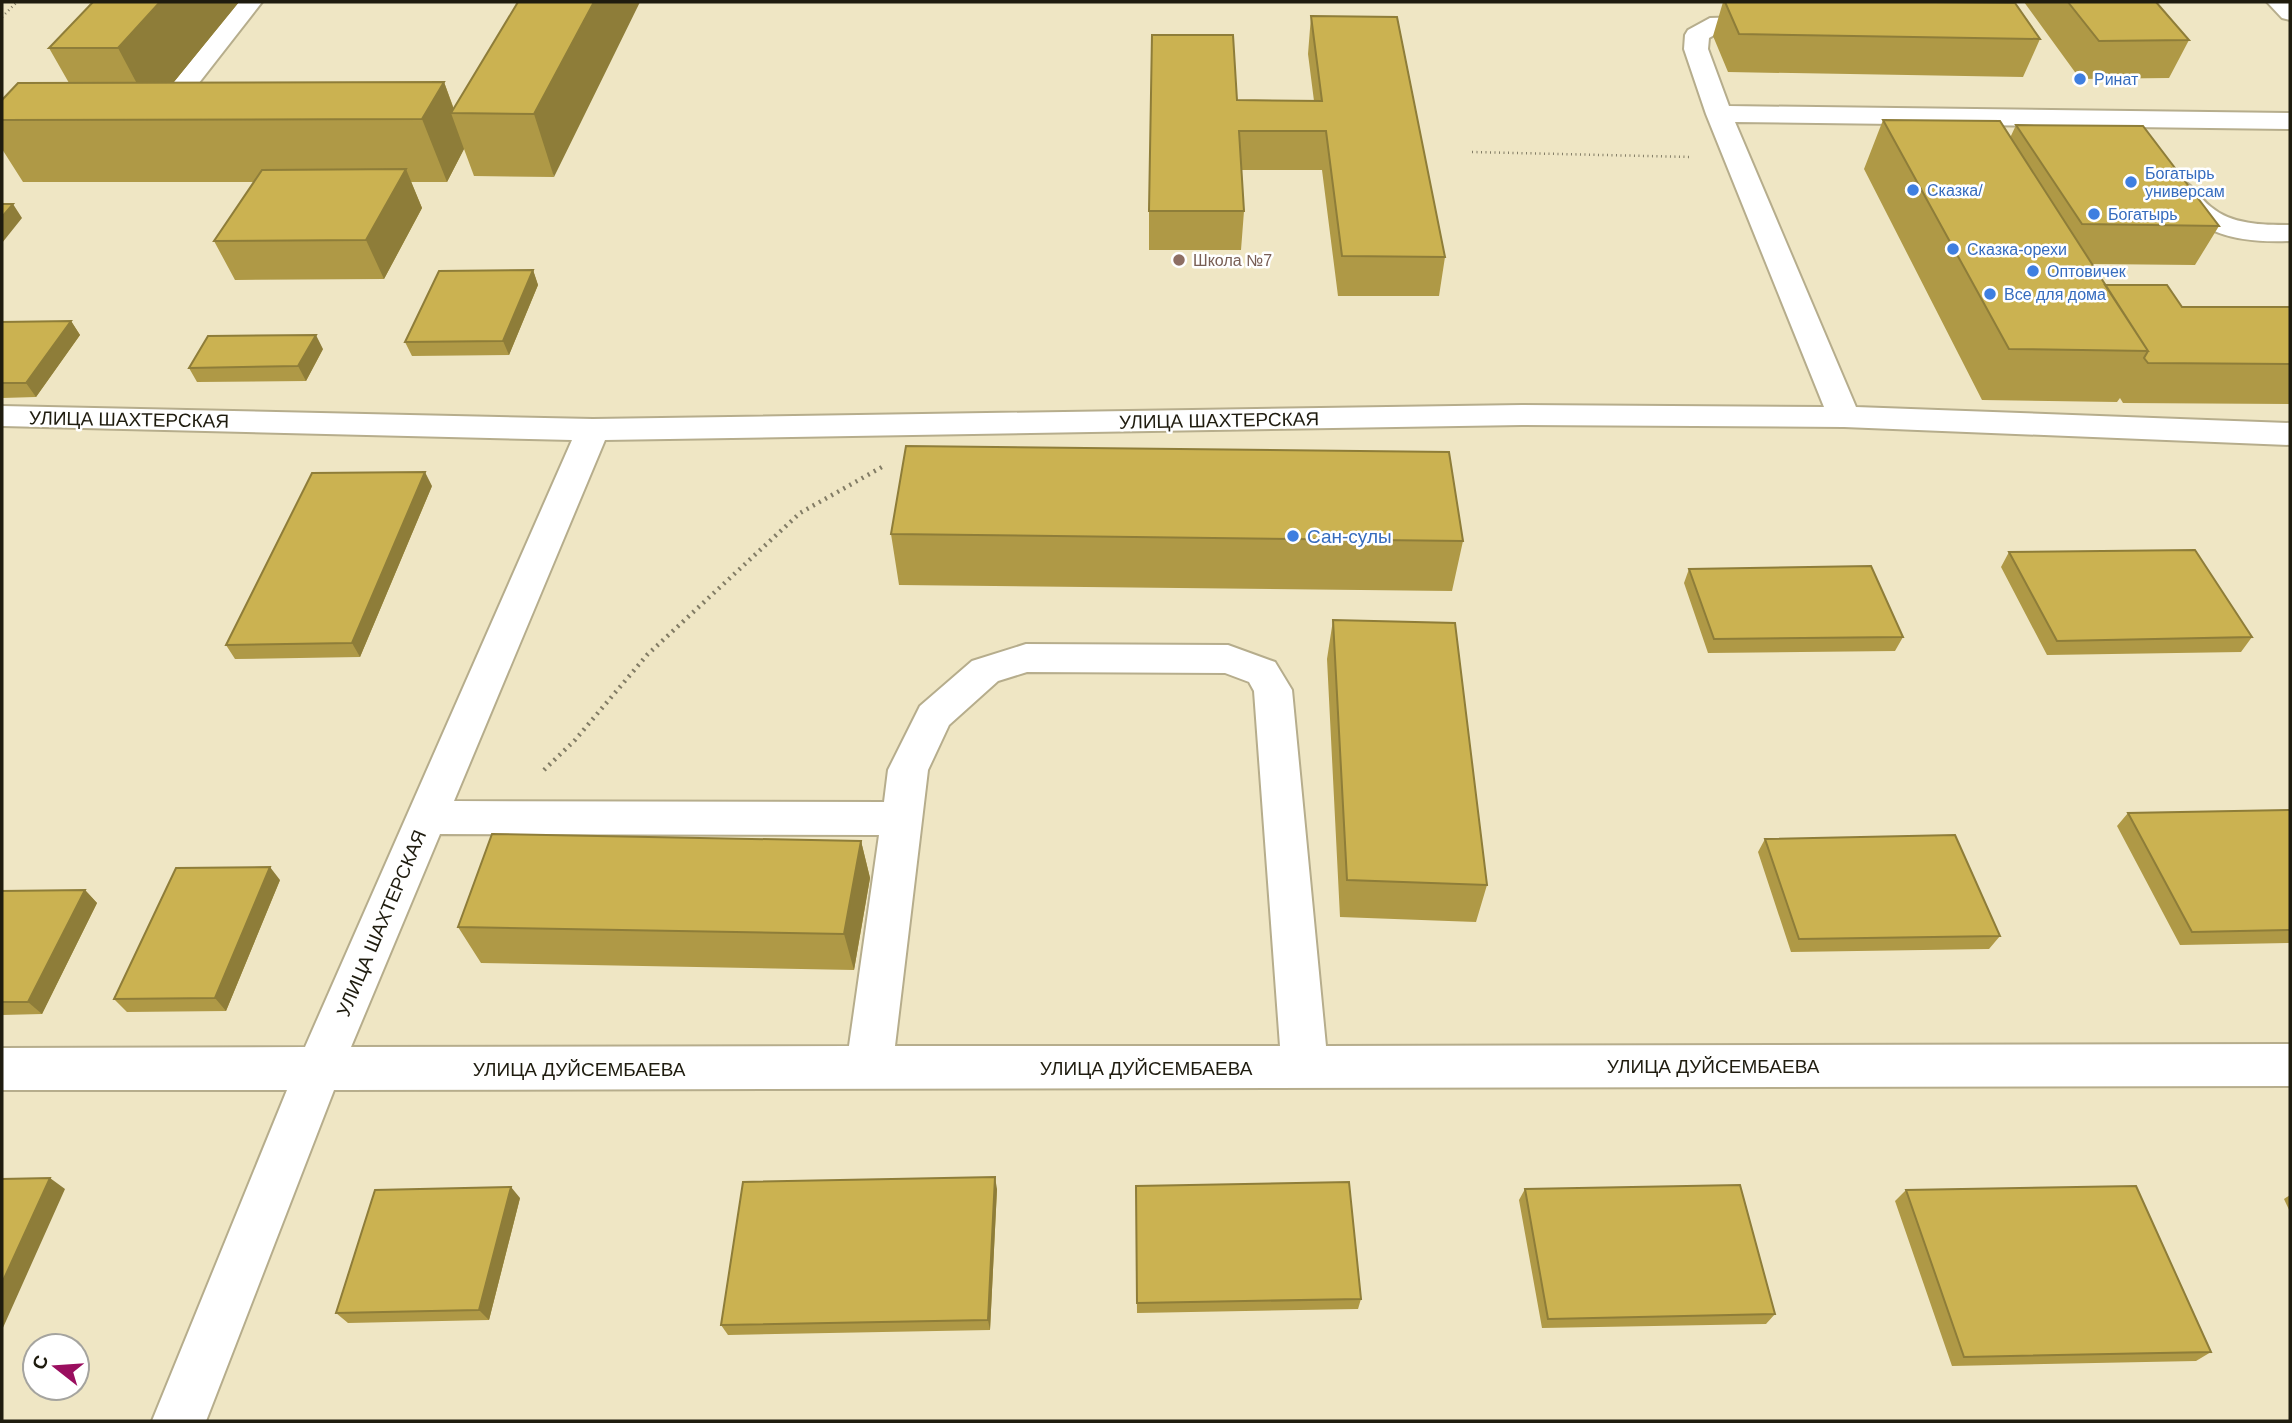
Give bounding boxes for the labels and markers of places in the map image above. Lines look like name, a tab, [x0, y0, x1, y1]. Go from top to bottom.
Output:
marker: Ринат	[2072, 71, 2088, 87]
place label: Ринат	[2094, 71, 2139, 88]
place label: Богатырь универсам	[2145, 165, 2225, 200]
marker: Богатырь универсам	[2123, 174, 2139, 190]
marker: Сказка/	[1905, 182, 1921, 198]
place label: Сказка/	[1927, 182, 1983, 199]
marker: Богатырь	[2086, 206, 2102, 222]
place label: Богатырь	[2108, 206, 2178, 223]
marker: Сказка-орехи	[1945, 241, 1961, 257]
place label: Сказка-орехи	[1967, 241, 2067, 258]
marker: Школа №7	[1171, 252, 1187, 268]
place label: Школа №7	[1193, 252, 1272, 269]
marker: Оптовичек	[2025, 263, 2041, 279]
place label: Оптовичек	[2047, 263, 2127, 280]
marker: Все для дома	[1982, 286, 1998, 302]
place label: Все для дома	[2004, 286, 2106, 303]
place label: Сан-сулы	[1307, 526, 1392, 547]
marker: Сан-сулы	[1285, 528, 1301, 544]

